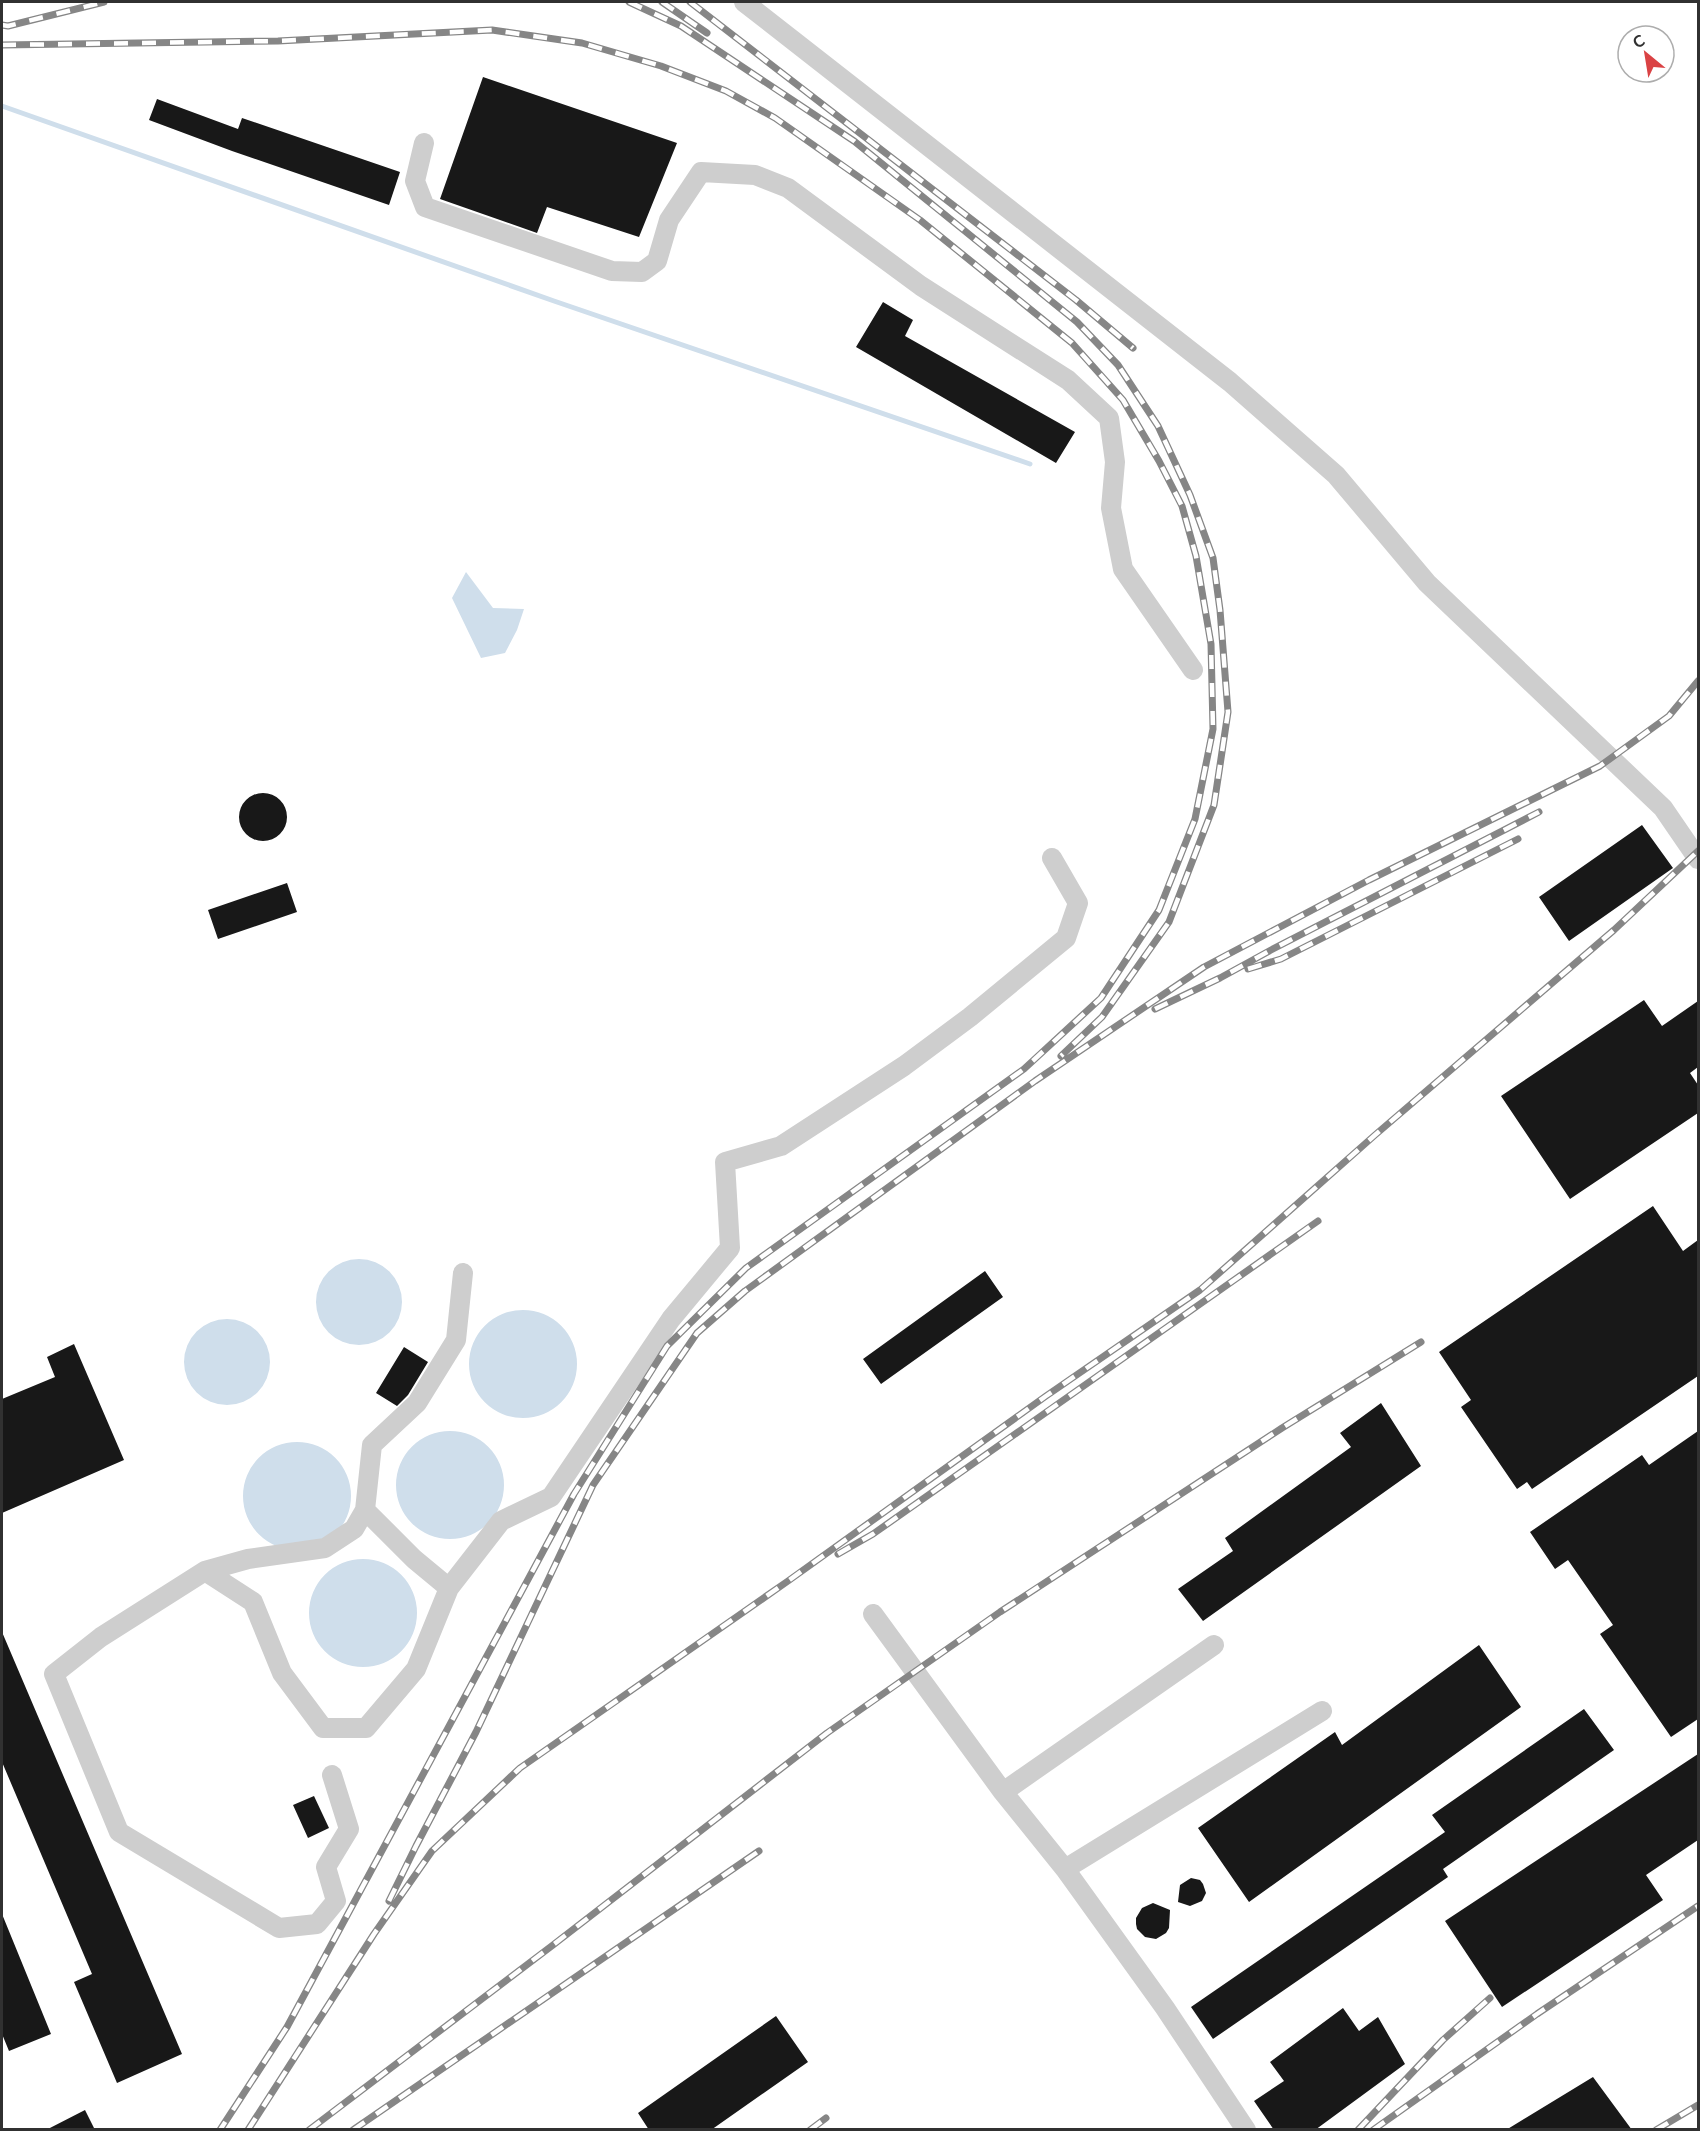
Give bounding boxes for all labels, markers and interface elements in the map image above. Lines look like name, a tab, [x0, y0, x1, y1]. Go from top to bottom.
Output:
north arrow	[1616, 24, 1676, 84]
text: С	[1629, 30, 1649, 54]

